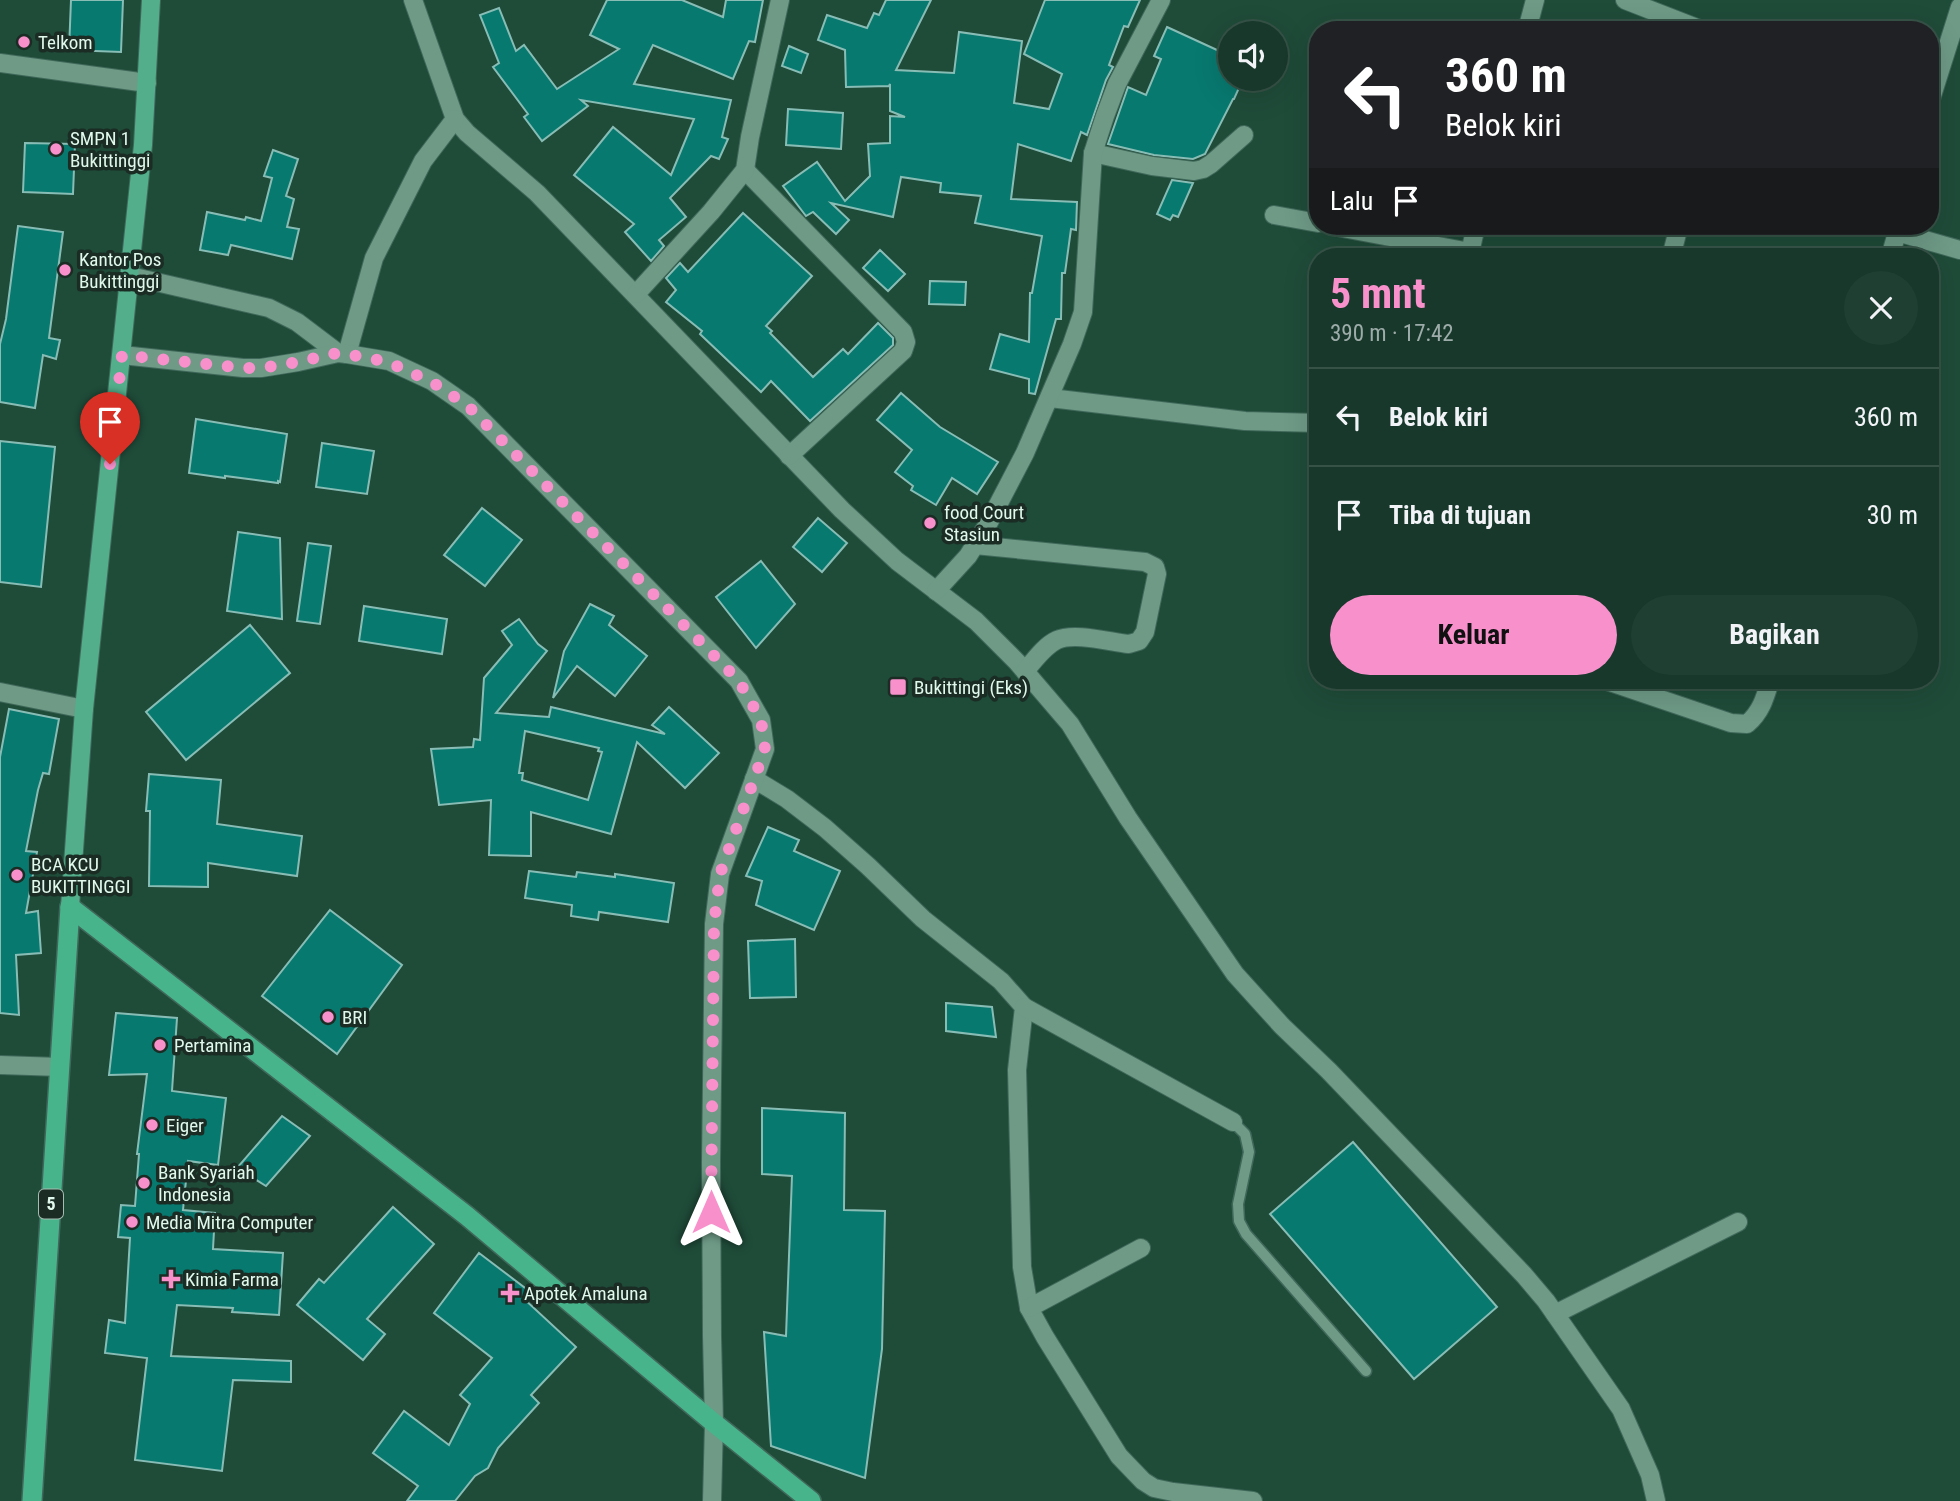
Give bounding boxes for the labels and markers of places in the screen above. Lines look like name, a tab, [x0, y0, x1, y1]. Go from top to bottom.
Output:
place label: Telkom	[38, 31, 93, 54]
marker: Telkom	[16, 34, 32, 50]
place label: SMPN 1 Bukittinggi	[70, 127, 150, 172]
marker: SMPN 1 Bukittinggi	[48, 141, 64, 157]
place label: Kantor Pos Bukittinggi	[79, 248, 161, 293]
marker: Kantor Pos Bukittinggi	[57, 262, 73, 278]
pin	[80, 392, 140, 464]
place label: food Court Stasiun	[944, 501, 1024, 546]
marker: food Court Stasiun	[922, 515, 938, 531]
place label: Bukittingi (Eks)	[914, 676, 1028, 699]
marker: Bukittingi (Eks)	[888, 677, 908, 697]
place label: BCA KCU BUKITTINGGI	[31, 853, 131, 898]
marker: BCA KCU BUKITTINGGI	[9, 867, 25, 883]
place label: BRI	[342, 1006, 367, 1029]
marker: BRI	[320, 1009, 336, 1025]
place label: Pertamina	[174, 1034, 251, 1057]
marker: Pertamina	[152, 1037, 168, 1053]
place label: Eiger	[166, 1114, 204, 1137]
marker: Eiger	[144, 1117, 160, 1133]
place label: Bank Syariah Indonesia	[158, 1161, 255, 1206]
marker: Bank Syariah Indonesia	[136, 1175, 152, 1191]
place label: Media Mitra Computer	[146, 1211, 313, 1234]
marker: Media Mitra Computer	[124, 1214, 140, 1230]
place label: Kimia Farma	[185, 1268, 279, 1291]
marker: Kimia Farma	[163, 1271, 179, 1287]
place label: Apotek Amaluna	[524, 1282, 648, 1305]
marker: Apotek Amaluna	[502, 1285, 518, 1301]

